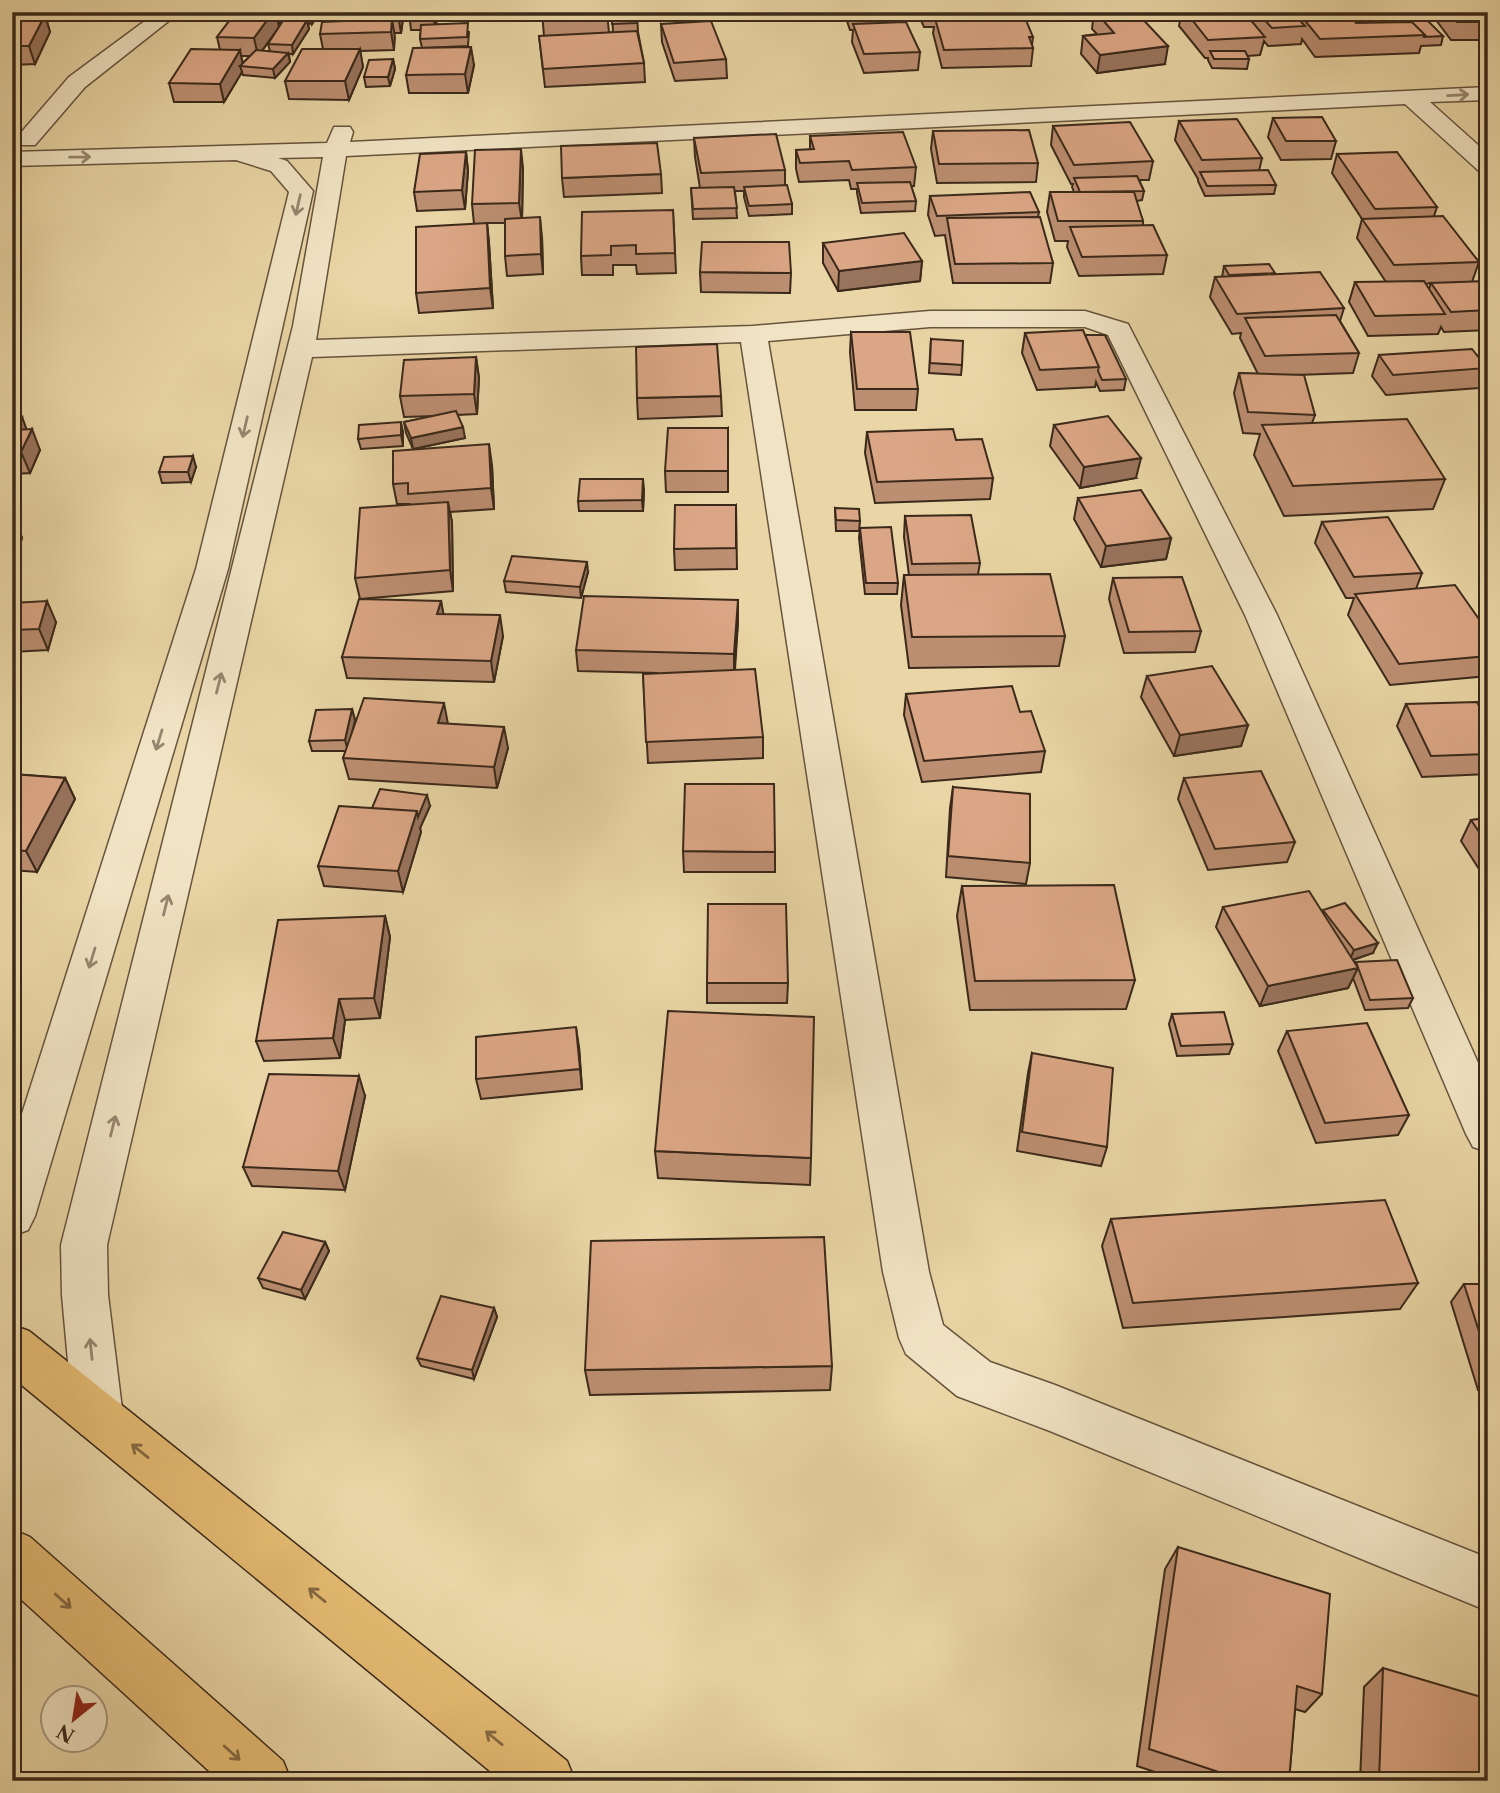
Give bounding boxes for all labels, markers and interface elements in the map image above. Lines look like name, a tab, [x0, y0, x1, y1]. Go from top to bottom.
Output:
one-way arrow	[1446, 88, 1469, 101]
one-way arrow	[69, 151, 92, 164]
one-way arrow	[290, 193, 304, 216]
one-way arrow	[238, 415, 252, 438]
one-way arrow	[213, 672, 227, 695]
one-way arrow	[152, 729, 164, 751]
one-way arrow	[160, 894, 173, 916]
one-way arrow	[85, 947, 98, 969]
one-way arrow	[107, 1115, 120, 1138]
one-way arrow	[84, 1339, 97, 1361]
one-way arrow	[132, 1444, 150, 1459]
one-way arrow	[308, 1587, 326, 1602]
one-way arrow	[54, 1592, 71, 1609]
north arrow	[38, 1685, 108, 1755]
text: N	[53, 1719, 79, 1747]
one-way arrow	[485, 1730, 503, 1745]
one-way arrow	[223, 1745, 241, 1761]

